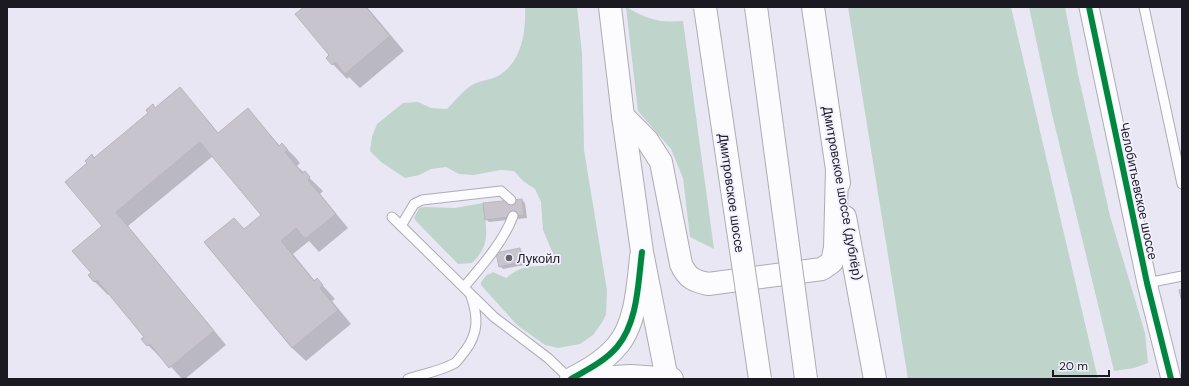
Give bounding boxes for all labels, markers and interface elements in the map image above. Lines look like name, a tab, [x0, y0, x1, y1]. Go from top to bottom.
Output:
street label: Дмитровское шоссе (дублёр)	[819, 105, 866, 282]
street label: Челобитьевское шоссе	[1116, 121, 1161, 261]
street label: Дмитровское шоссе	[715, 132, 748, 254]
place label: Лукойл	[517, 250, 560, 267]
marker: Лукойл	[504, 253, 514, 263]
scale bar	[1053, 352, 1109, 378]
text: 20 m	[1059, 358, 1088, 374]

